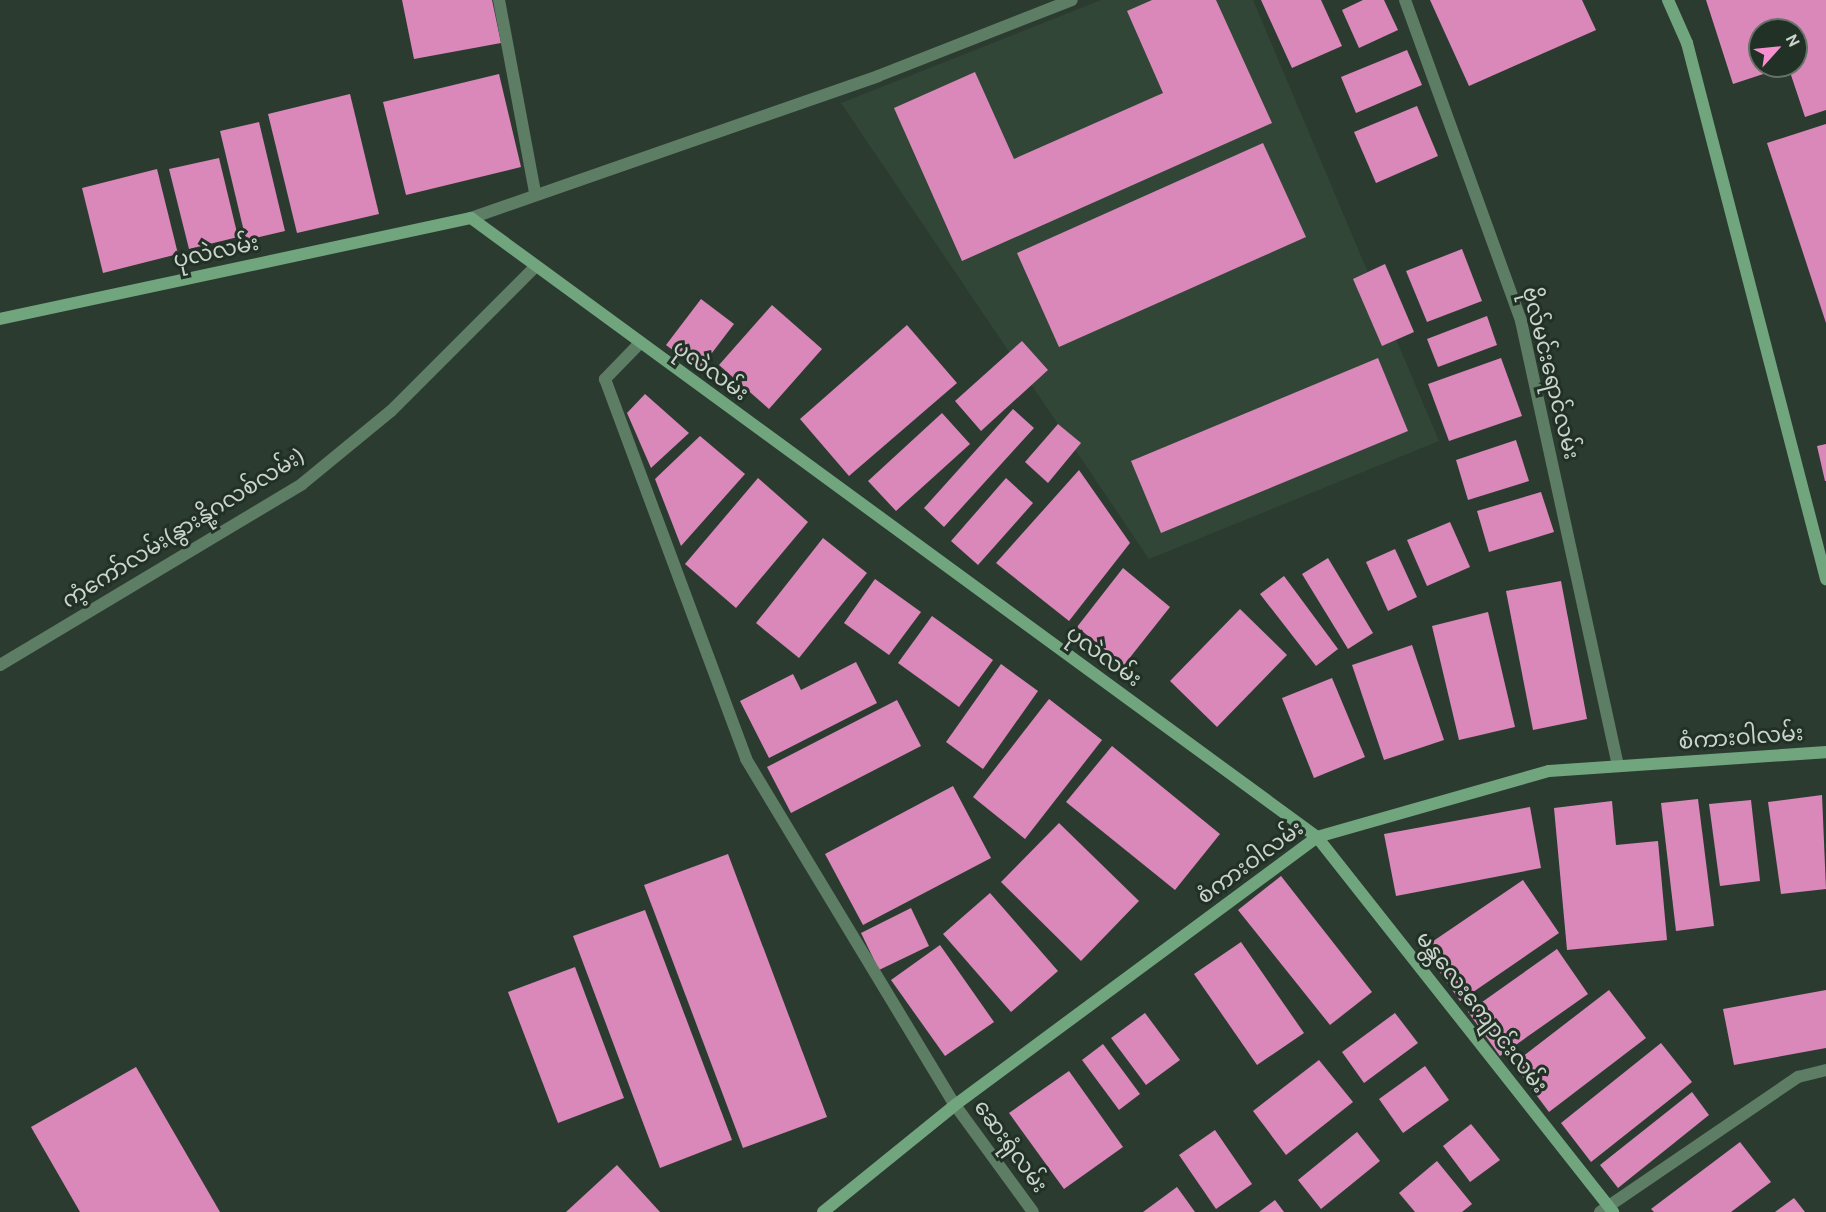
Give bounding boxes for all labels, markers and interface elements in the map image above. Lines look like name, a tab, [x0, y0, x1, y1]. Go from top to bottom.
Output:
north arrow	[1748, 18, 1808, 78]
text: N	[1782, 31, 1804, 50]
street label: ပုလဲလမ်း	[171, 229, 261, 273]
street label: ဗိုလ်မင်းရောင်လမ်း	[1517, 284, 1585, 462]
street label: ပုလဲလမ်း	[668, 334, 754, 406]
street label: ကံ့ကော်လမ်း(နွားနို့ဂလစ်လမ်း)	[57, 442, 309, 614]
street label: ပုလဲလမ်း	[1061, 620, 1147, 692]
street label: စံကားဝါလမ်း	[1678, 719, 1804, 755]
street label: စံကားဝါလမ်း	[1192, 815, 1308, 909]
street label: မန္တလေးကျောင်းလမ်း	[1411, 926, 1553, 1098]
street label: ဆေးရုံလမ်း	[969, 1094, 1053, 1198]

